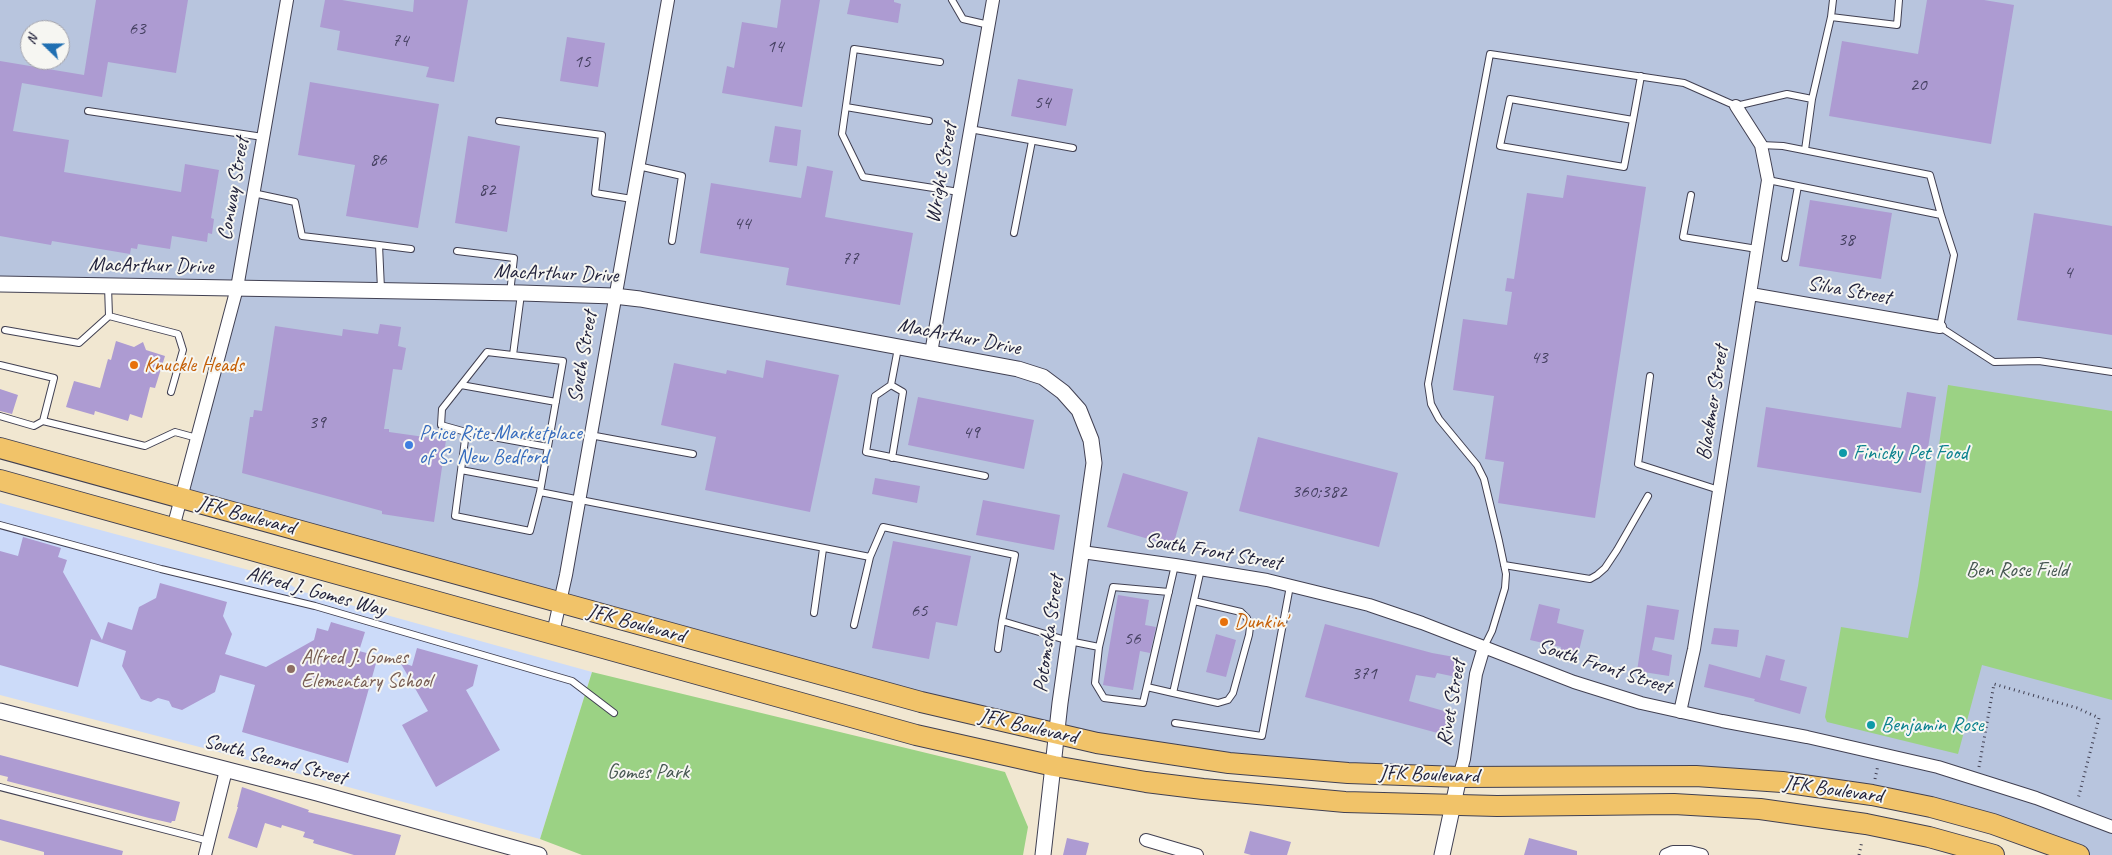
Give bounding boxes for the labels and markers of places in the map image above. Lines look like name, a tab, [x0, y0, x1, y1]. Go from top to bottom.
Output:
place label: Knuckle Heads	[144, 352, 244, 378]
marker: Knuckle Heads	[128, 359, 140, 371]
place label: Price Rite Marketplace of S. New Bedford	[419, 420, 582, 470]
marker: Price Rite Marketplace of S. New Bedford	[403, 439, 415, 451]
place label: Finicky Pet Food	[1853, 440, 1968, 466]
marker: Finicky Pet Food	[1837, 447, 1849, 459]
place label: Dunkin'	[1234, 609, 1287, 635]
marker: Dunkin'	[1218, 616, 1230, 628]
place label: Alfred J. Gomes Elementary School	[301, 644, 432, 694]
marker: Alfred J. Gomes Elementary School	[285, 663, 297, 675]
place label: Benjamin Rose	[1881, 712, 1984, 738]
marker: Benjamin Rose	[1865, 719, 1877, 731]

